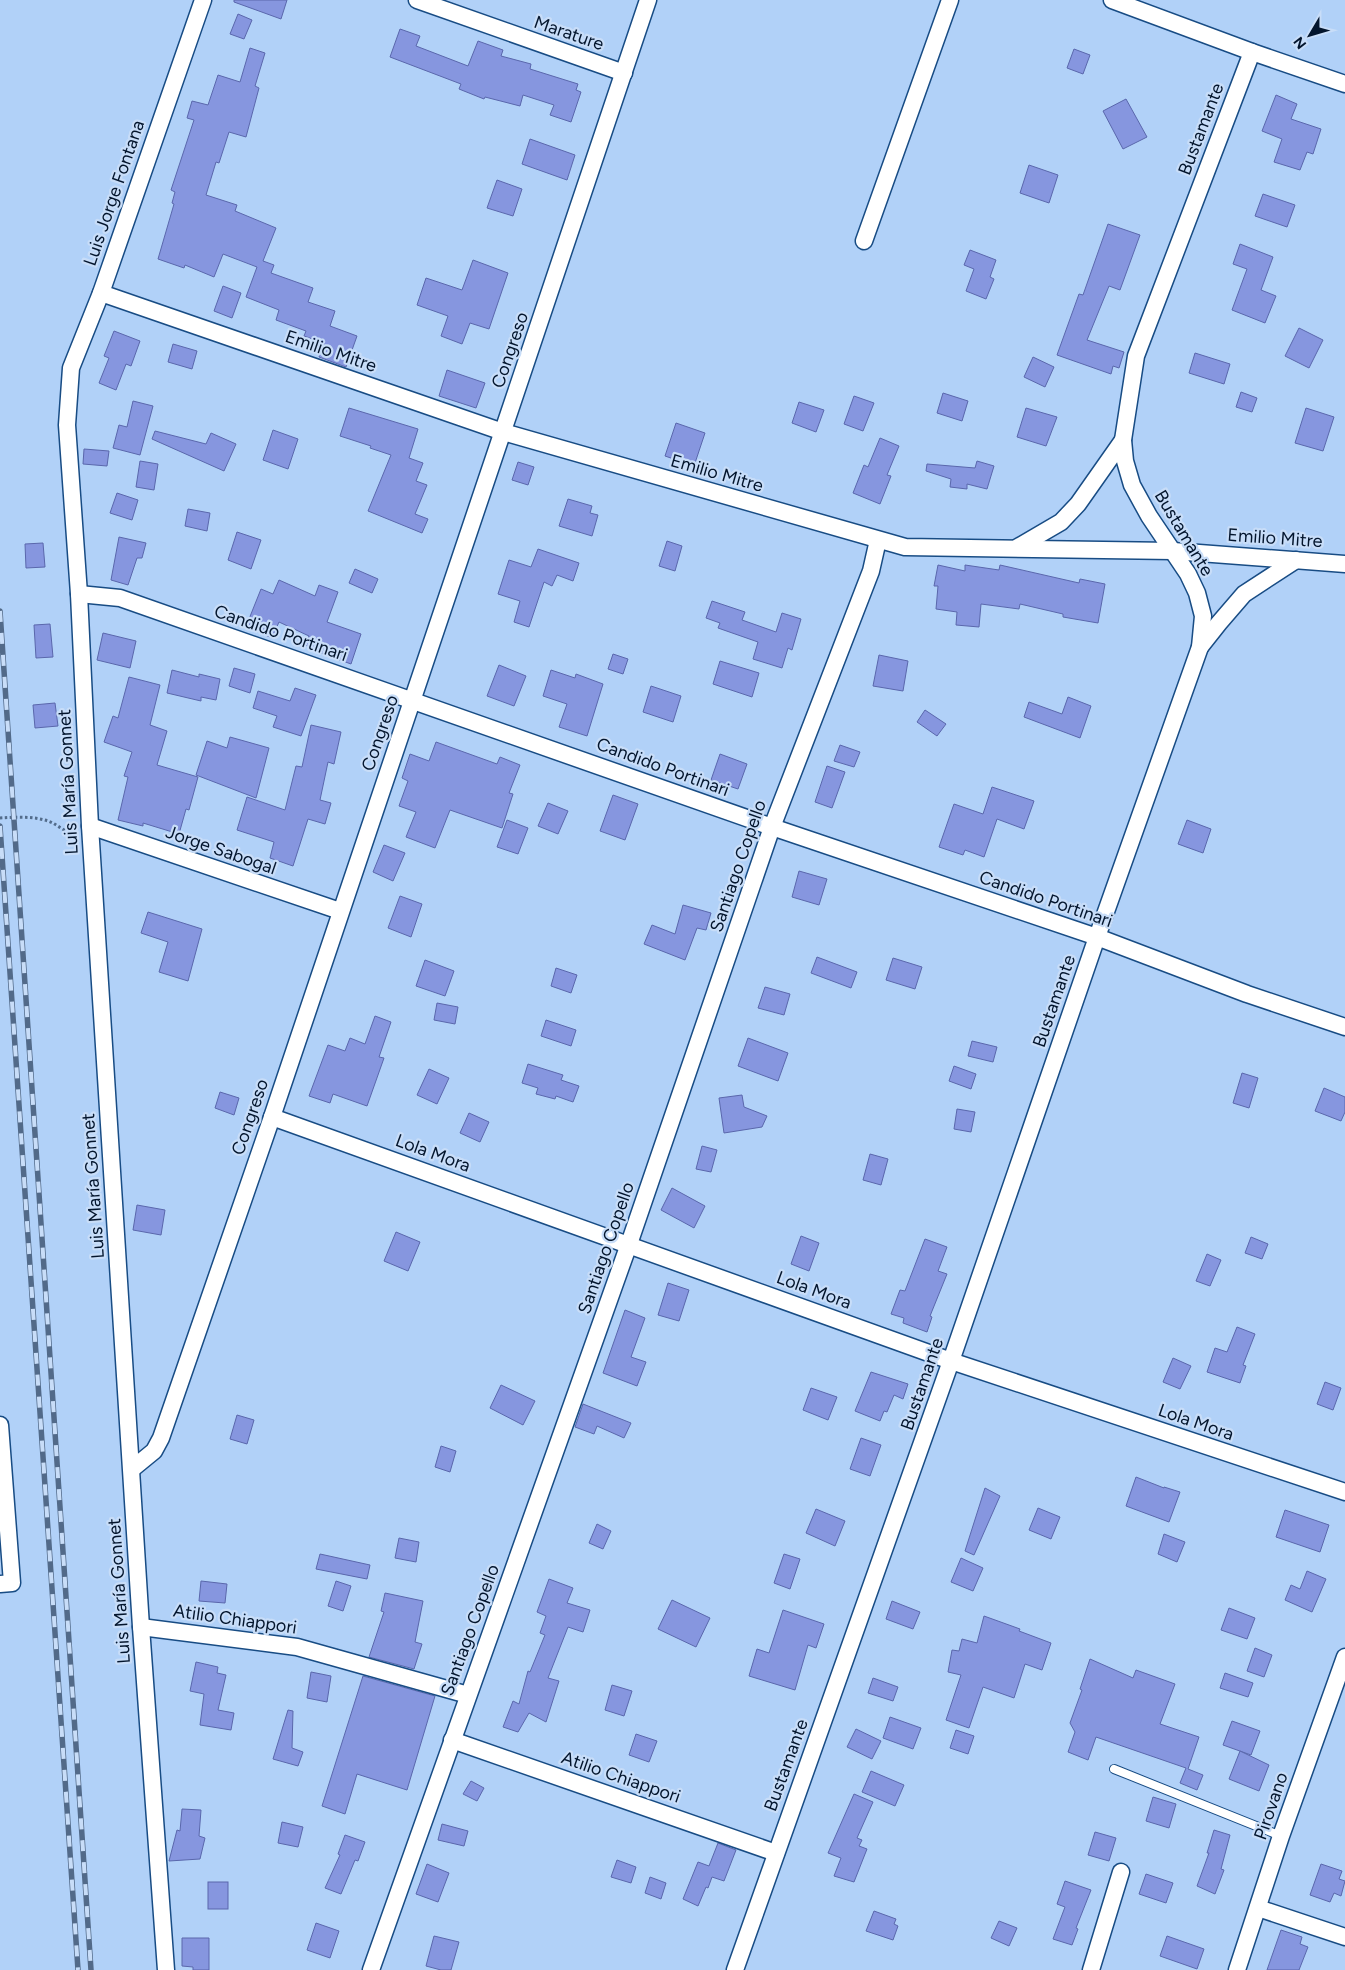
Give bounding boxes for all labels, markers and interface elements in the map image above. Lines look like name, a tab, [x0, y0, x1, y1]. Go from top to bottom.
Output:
north arrow	[1285, 10, 1335, 60]
street label: Marature	[531, 11, 607, 55]
text: N	[1290, 33, 1310, 52]
street label: Bustamante	[1173, 80, 1229, 178]
street label: Luis Jorge Fontana	[79, 117, 149, 269]
street label: Congreso	[487, 309, 533, 391]
street label: Emilio Mitre	[282, 325, 380, 377]
street label: Emilio Mitre	[668, 449, 766, 497]
street label: Bustamante	[1150, 486, 1218, 580]
street label: Emilio Mitre	[1227, 524, 1323, 552]
street label: Candido Portinari	[211, 600, 351, 666]
street label: Congreso	[357, 692, 403, 774]
street label: Luis María Gonnet	[53, 709, 83, 855]
street label: Candido Portinari	[594, 733, 732, 801]
street label: Santiago Copello	[705, 797, 771, 935]
street label: Jorge Sabogal	[163, 821, 279, 879]
street label: Candido Portinari	[976, 866, 1116, 932]
street label: Bustamante	[1028, 952, 1080, 1050]
street label: Congreso	[227, 1076, 273, 1158]
street label: Luis María Gonnet	[77, 1112, 109, 1259]
street label: Lola Mora	[392, 1129, 474, 1177]
street label: Santiago Copello	[573, 1179, 639, 1317]
street label: Lola Mora	[773, 1266, 855, 1314]
street label: Bustamante	[896, 1335, 948, 1433]
street label: Lola Mora	[1155, 1399, 1237, 1445]
street label: Luis María Gonnet	[103, 1517, 135, 1664]
street label: Santiago Copello	[436, 1561, 504, 1699]
street label: Atilio Chiappori	[172, 1599, 298, 1639]
street label: Bustamante	[759, 1716, 813, 1814]
street label: Atilio Chiappori	[559, 1746, 683, 1808]
street label: Pirovano	[1249, 1769, 1293, 1843]

